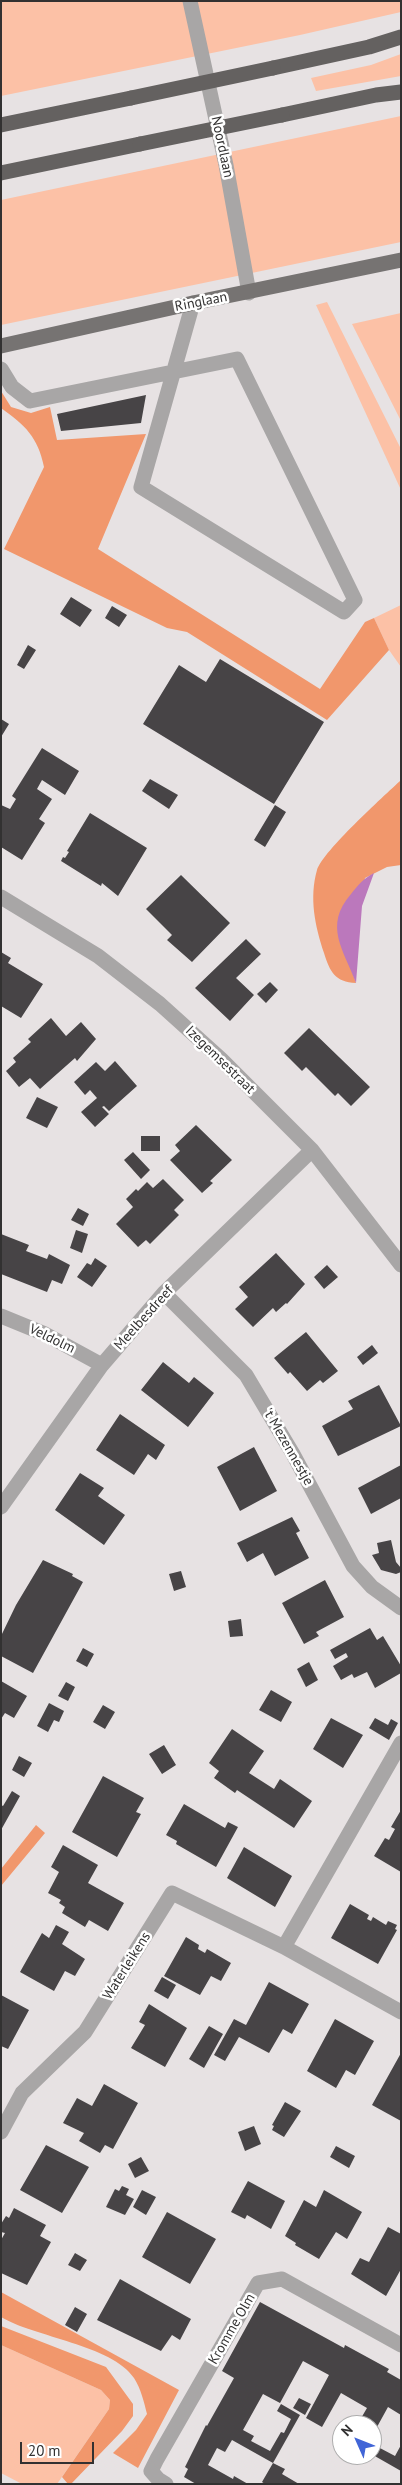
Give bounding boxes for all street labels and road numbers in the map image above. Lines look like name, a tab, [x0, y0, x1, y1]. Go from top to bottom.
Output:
street label: Noordlaan	[207, 115, 237, 179]
street label: Ringlaan	[173, 289, 229, 315]
street label: Izegemsestraat	[182, 1023, 258, 1097]
street label: Meelbesdreef	[111, 1282, 177, 1354]
street label: Veldolm	[26, 1321, 78, 1357]
street label: 't Mezennestje	[259, 1405, 317, 1489]
street label: Waterleikens	[100, 1929, 154, 2003]
street label: Kromme Olm	[205, 2291, 259, 2367]

